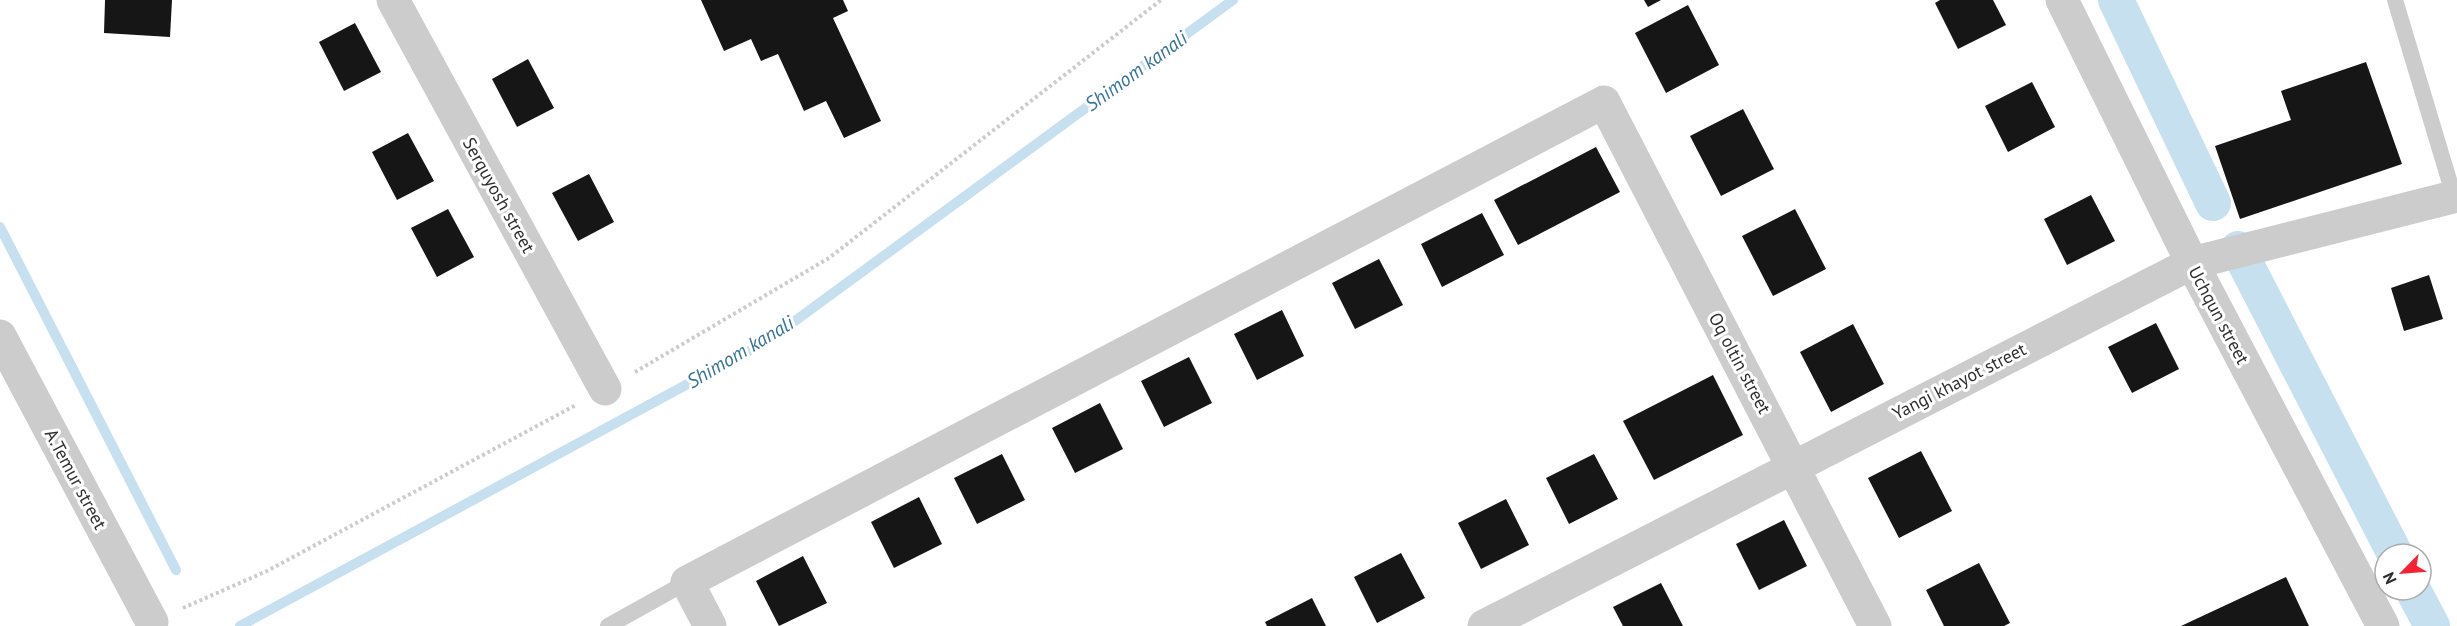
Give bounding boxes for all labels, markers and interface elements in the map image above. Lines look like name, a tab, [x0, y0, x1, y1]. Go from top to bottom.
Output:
water label: Shimom kanali	[1080, 25, 1193, 117]
street label: Serquyosh street	[458, 133, 540, 257]
street label: Uchqun street	[2184, 262, 2254, 368]
street label: Oq oltin street	[1704, 308, 1776, 418]
water label: Shimom kanali	[682, 309, 799, 394]
street label: Yangi khayot street	[1888, 337, 2030, 425]
street label: A.Temur street	[40, 425, 112, 533]
north arrow	[2373, 542, 2433, 602]
text: N	[2378, 569, 2401, 587]

